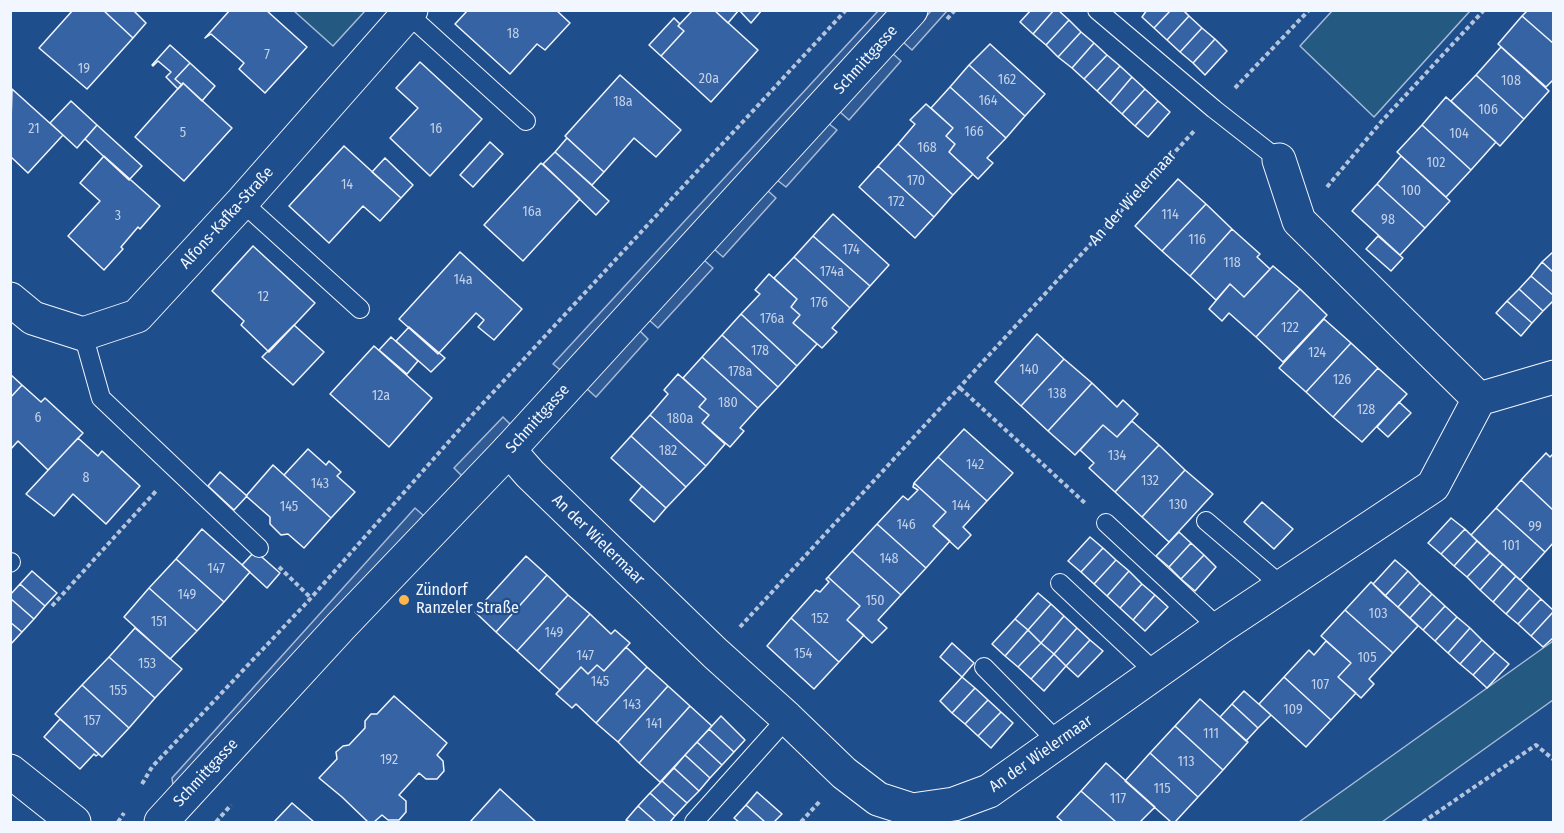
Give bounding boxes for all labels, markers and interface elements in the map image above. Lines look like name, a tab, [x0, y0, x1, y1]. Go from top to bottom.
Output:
street label: Schmittgasse	[830, 22, 902, 98]
house number: 18	[507, 26, 519, 42]
house number: 7	[264, 47, 270, 63]
house number: 19	[78, 61, 90, 77]
house number: 20a	[699, 71, 719, 87]
house number: 162	[998, 72, 1016, 88]
house number: 108	[1501, 73, 1521, 89]
house number: 164	[978, 93, 998, 109]
house number: 18a	[613, 94, 633, 110]
house number: 106	[1478, 102, 1498, 118]
house number: 21	[28, 121, 40, 137]
house number: 16	[430, 121, 442, 137]
house number: 166	[964, 124, 984, 140]
house number: 5	[180, 125, 186, 141]
house number: 104	[1449, 126, 1469, 142]
house number: 168	[917, 140, 937, 156]
street label: An der Wielermaar	[1085, 146, 1181, 250]
house number: 102	[1427, 155, 1445, 171]
street label: Alfons-Kafka-Straße	[176, 163, 278, 273]
house number: 170	[907, 173, 925, 189]
house number: 14	[341, 177, 353, 193]
house number: 100	[1401, 183, 1421, 199]
house number: 172	[887, 194, 905, 210]
house number: 16a	[522, 204, 542, 220]
house number: 114	[1161, 207, 1179, 223]
house number: 3	[115, 208, 121, 224]
house number: 98	[1381, 212, 1395, 228]
house number: 116	[1188, 232, 1206, 248]
house number: 174	[842, 242, 860, 258]
house number: 118	[1223, 255, 1241, 271]
house number: 174a	[820, 264, 844, 280]
house number: 14a	[453, 272, 473, 288]
house number: 12	[257, 289, 269, 305]
house number: 176	[810, 295, 828, 311]
house number: 176a	[760, 311, 784, 327]
house number: 122	[1281, 320, 1299, 336]
house number: 178	[751, 343, 769, 359]
house number: 124	[1308, 345, 1326, 361]
house number: 140	[1019, 362, 1039, 378]
house number: 178a	[728, 364, 752, 380]
house number: 126	[1333, 372, 1351, 388]
street label: Schmittgasse	[502, 381, 574, 457]
house number: 138	[1048, 386, 1066, 402]
house number: 12a	[372, 388, 390, 404]
house number: 180	[718, 395, 738, 411]
house number: 128	[1357, 402, 1375, 418]
house number: 6	[35, 410, 41, 426]
house number: 180a	[667, 411, 693, 427]
house number: 182	[659, 443, 677, 459]
house number: 134	[1108, 448, 1126, 464]
house number: 142	[966, 457, 984, 473]
house number: 8	[83, 470, 89, 486]
house number: 132	[1141, 473, 1159, 489]
house number: 143	[311, 476, 329, 492]
street label: An der Wielermaar	[548, 491, 648, 589]
house number: 130	[1168, 497, 1188, 513]
house number: 144	[951, 498, 971, 514]
house number: 145	[280, 499, 298, 515]
house number: 146	[896, 517, 916, 533]
house number: 99	[1528, 519, 1542, 535]
house number: 101	[1502, 538, 1520, 554]
house number: 148	[879, 551, 899, 567]
house number: 147	[207, 561, 225, 577]
place label: Zündorf Ranzeler Straße	[416, 581, 519, 619]
house number: 149	[178, 587, 196, 603]
marker: Zündorf Ranzeler Straße	[397, 593, 411, 607]
house number: 150	[865, 593, 885, 609]
house number: 103	[1369, 606, 1387, 622]
house number: 152	[811, 611, 829, 627]
house number: 151	[151, 614, 167, 630]
house number: 149	[545, 625, 563, 641]
house number: 154	[794, 646, 812, 662]
house number: 147	[576, 648, 594, 664]
house number: 105	[1357, 650, 1377, 666]
house number: 153	[138, 656, 156, 672]
house number: 145	[591, 674, 609, 690]
house number: 107	[1311, 677, 1329, 693]
house number: 155	[109, 683, 127, 699]
house number: 143	[623, 697, 641, 713]
house number: 109	[1283, 702, 1303, 718]
street label: An der Wielermaar	[986, 711, 1096, 797]
house number: 157	[83, 713, 101, 729]
house number: 141	[646, 716, 662, 732]
house number: 111	[1203, 726, 1219, 742]
street label: Schmittgasse	[170, 735, 242, 811]
house number: 192	[380, 752, 398, 768]
house number: 113	[1177, 754, 1195, 770]
house number: 115	[1153, 781, 1171, 797]
house number: 117	[1110, 791, 1126, 807]

